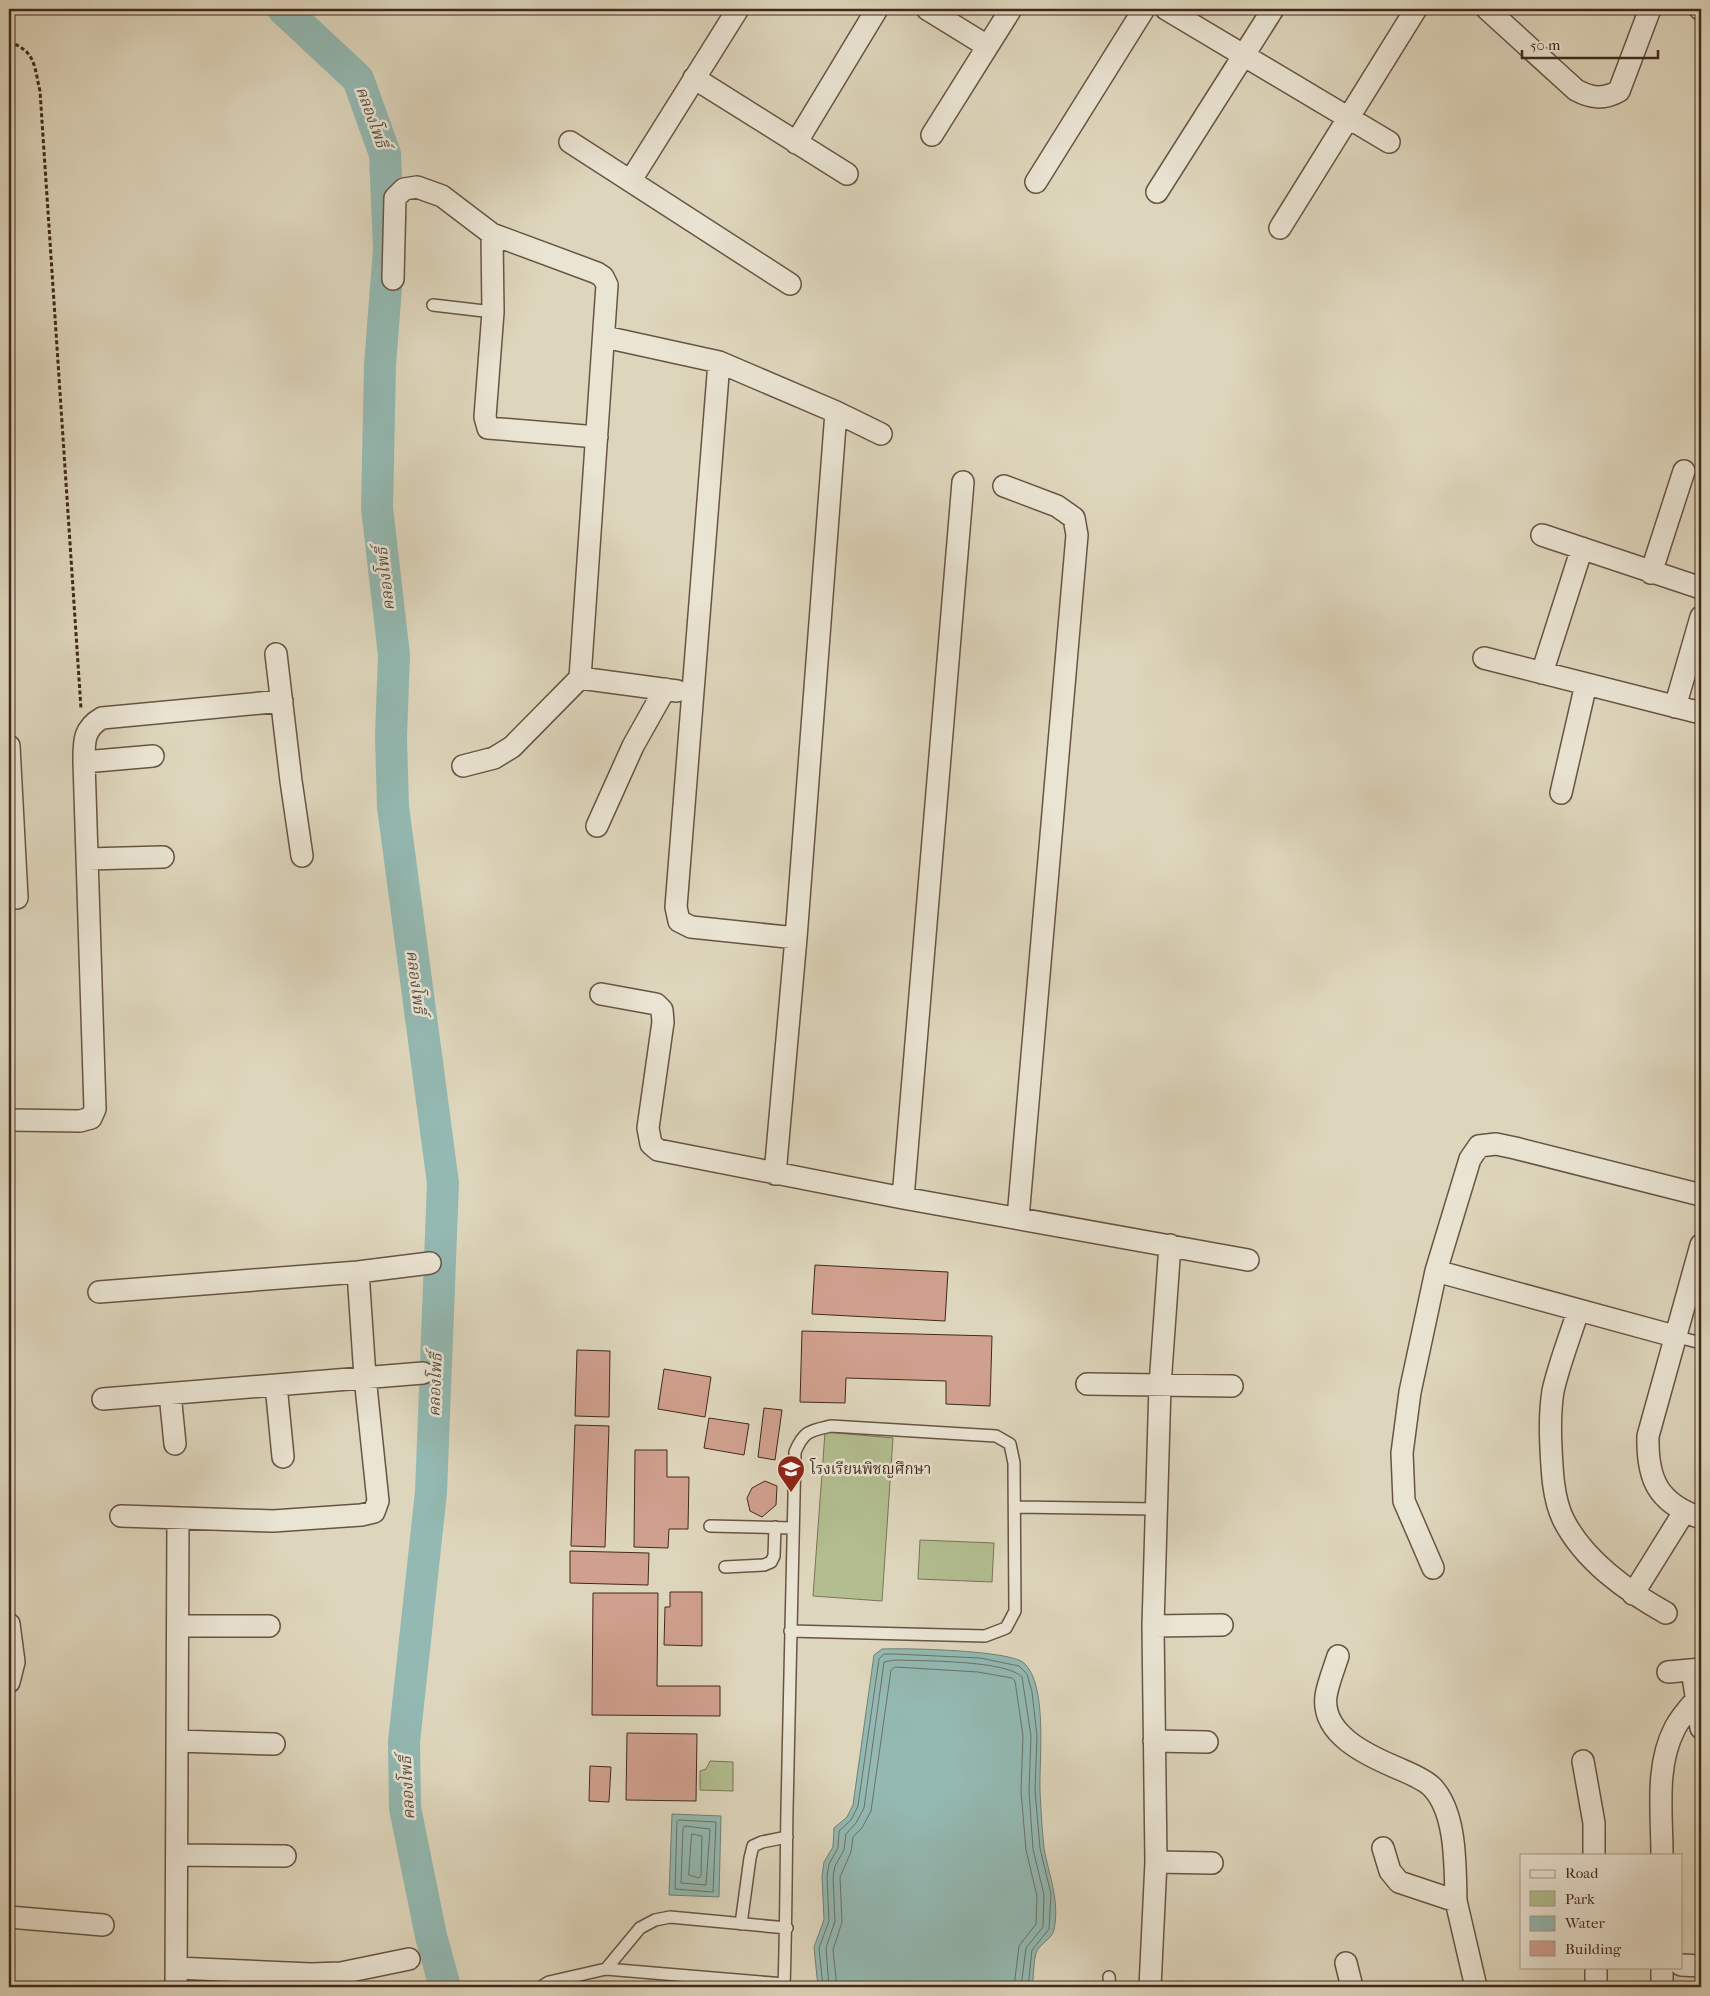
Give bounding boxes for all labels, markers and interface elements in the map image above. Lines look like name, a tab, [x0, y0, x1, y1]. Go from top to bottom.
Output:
scale bar	[1522, 28, 1659, 60]
text: 50 m	[1530, 36, 1561, 54]
water label: คลองโพธิ์	[352, 83, 396, 156]
water label: คลองโพธิ์	[369, 541, 398, 612]
water label: คลองโพธิ์	[403, 949, 432, 1020]
water label: คลองโพธิ์	[422, 1347, 446, 1417]
school or university icon: โรงเรียนพิชญศึกษา	[776, 1454, 806, 1493]
place label: โรงเรียนพิชญศึกษา	[809, 1458, 931, 1478]
water label: คลองโพธิ์	[394, 1750, 418, 1820]
legend	[1520, 1854, 1682, 1968]
text: Road	[1565, 1864, 1599, 1882]
text: Park	[1565, 1890, 1595, 1908]
text: Water	[1564, 1914, 1605, 1932]
text: Building	[1565, 1940, 1622, 1958]

